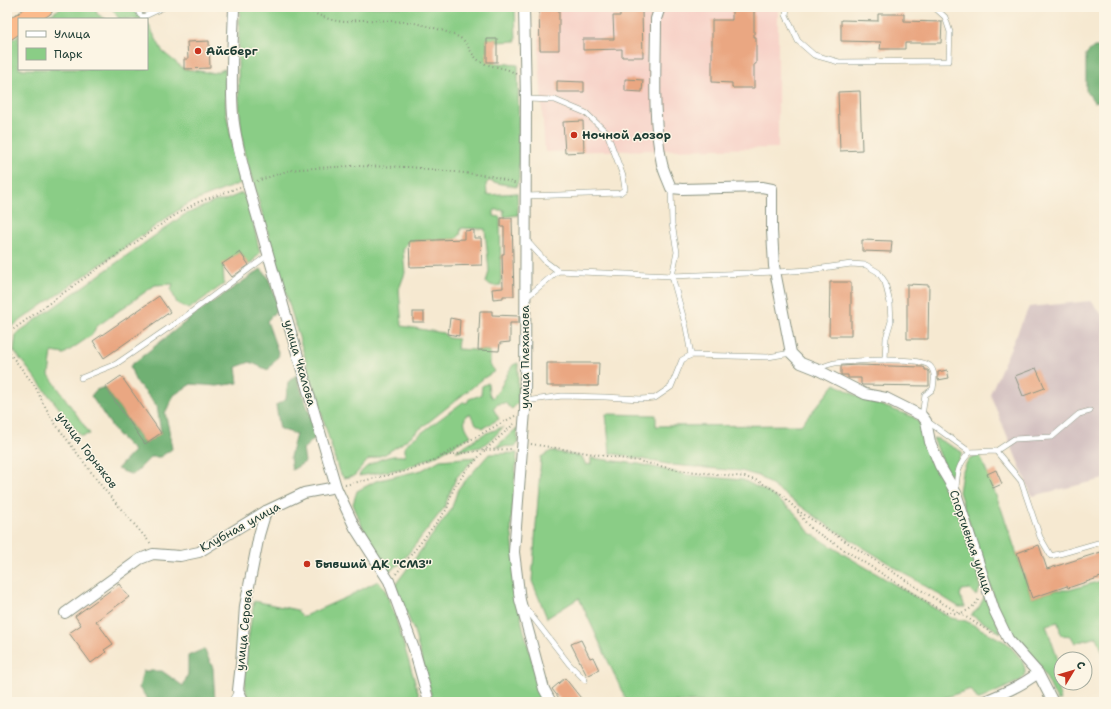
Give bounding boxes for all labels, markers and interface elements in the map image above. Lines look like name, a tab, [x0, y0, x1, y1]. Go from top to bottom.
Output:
legend	[18, 18, 148, 70]
text: Улица	[54, 26, 91, 42]
place label: Айсберг	[206, 43, 259, 59]
text: Парк	[54, 46, 83, 62]
marker: Айсберг	[193, 46, 203, 56]
place label: Ночной дозор	[582, 127, 671, 143]
marker: Ночной дозор	[569, 130, 579, 140]
street label: улица Плеханова	[517, 305, 533, 409]
street label: улица Чкалова	[280, 318, 320, 408]
street label: улица Горняков	[53, 408, 121, 492]
street label: Спортивная улица	[946, 488, 996, 597]
street label: Клубная улица	[197, 498, 284, 556]
place label: Бывший ДК "СМЗ"	[315, 556, 432, 572]
marker: Бывший ДК "СМЗ"	[302, 559, 312, 569]
street label: улица Серова	[232, 588, 256, 672]
north arrow	[1053, 651, 1093, 691]
text: С	[1072, 658, 1089, 673]

